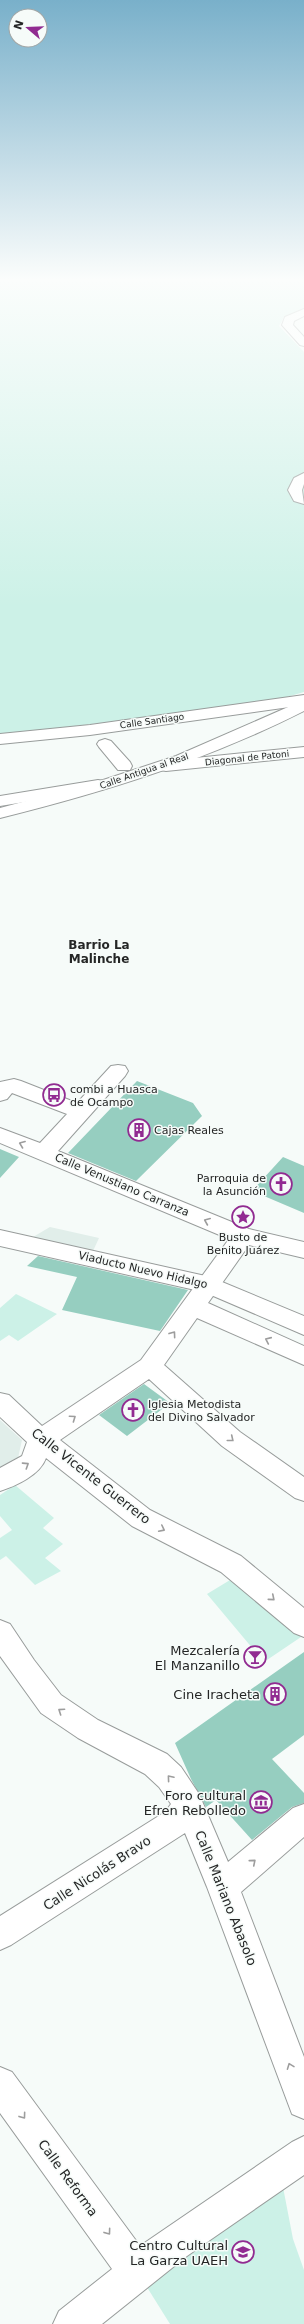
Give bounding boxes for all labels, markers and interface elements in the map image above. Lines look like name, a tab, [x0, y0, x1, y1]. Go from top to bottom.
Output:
north arrow	[8, 8, 48, 48]
text: N	[11, 18, 27, 31]
street label: Calle Santiago	[119, 711, 185, 730]
street label: Diagonal de Patoni	[204, 749, 290, 767]
street label: Calle Antigua al Real	[98, 751, 190, 791]
district label: Barrio La Malinche	[68, 938, 130, 966]
bus stop icon: combi a Huasca de Ocampo	[41, 1082, 67, 1108]
place label: combi a Huasca de Ocampo	[70, 1083, 158, 1109]
building icon: Cajas Reales	[126, 1117, 152, 1143]
place label: Cajas Reales	[154, 1124, 224, 1137]
one-way arrow	[19, 1140, 26, 1148]
street label: Calle Venustiano Carranza	[53, 1151, 191, 1219]
church icon: Parroquia de la Asunción	[268, 1171, 294, 1197]
place label: Parroquia de la Asunción	[197, 1172, 266, 1198]
place icon: Busto de Benito Juárez	[230, 1204, 256, 1230]
one-way arrow	[204, 1218, 212, 1226]
place label: Busto de Benito Juárez	[207, 1231, 280, 1257]
street label: Viaducto Nuevo Hidalgo	[77, 1249, 209, 1291]
one-way arrow	[168, 1331, 176, 1338]
one-way arrow	[265, 1337, 273, 1345]
church icon: Iglesia Metodista del Divino Salvador	[120, 1397, 146, 1423]
place label: Iglesia Metodista del Divino Salvador	[148, 1398, 255, 1424]
one-way arrow	[69, 1415, 76, 1423]
street label: Calle Vicente Guerrero	[29, 1425, 153, 1527]
one-way arrow	[227, 1434, 234, 1441]
one-way arrow	[22, 1462, 29, 1470]
one-way arrow	[158, 1524, 165, 1532]
one-way arrow	[267, 1594, 274, 1601]
place label: Mezcalería El Manzanillo	[155, 1643, 240, 1673]
bar icon: Mezcalería El Manzanillo	[242, 1644, 268, 1670]
building icon: Cine Iracheta	[262, 1681, 288, 1707]
place label: Cine Iracheta	[173, 1687, 260, 1702]
one-way arrow	[58, 1709, 65, 1716]
one-way arrow	[168, 1776, 175, 1783]
place label: Foro cultural Efren Rebolledo	[144, 1788, 246, 1818]
museum icon: Foro cultural Efren Rebolledo	[248, 1789, 274, 1815]
street label: Calle Mariano Abasolo	[192, 1828, 260, 1968]
street label: Calle Nicolás Bravo	[40, 1833, 154, 1913]
one-way arrow	[248, 1860, 255, 1867]
one-way arrow	[287, 2062, 295, 2069]
one-way arrow	[18, 2111, 25, 2118]
street label: Calle Reforma	[35, 2137, 101, 2219]
one-way arrow	[103, 2228, 111, 2235]
place label: Centro Cultural La Garza UAEH	[129, 2238, 228, 2268]
school or university icon: Centro Cultural La Garza UAEH	[230, 2239, 256, 2265]

